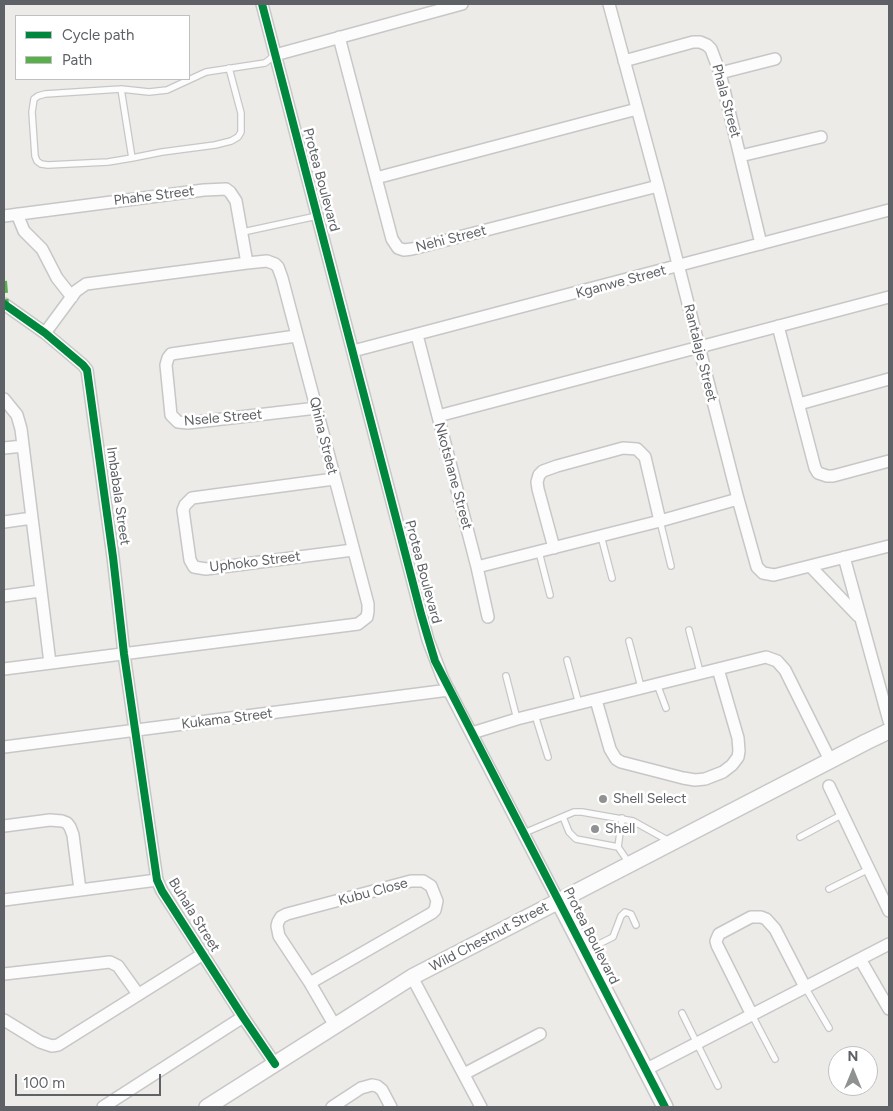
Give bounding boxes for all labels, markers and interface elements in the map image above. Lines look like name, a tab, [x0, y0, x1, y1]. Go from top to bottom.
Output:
legend	[15, 15, 190, 80]
text: Cycle path	[62, 26, 134, 44]
text: Path	[62, 51, 92, 69]
street label: Phala Street	[708, 62, 744, 140]
street label: Protea Boulevard	[299, 126, 343, 234]
street label: Phahe Street	[113, 183, 195, 209]
street label: Nehi Street	[414, 222, 488, 256]
street label: Kganwe Street	[574, 262, 668, 302]
street label: Rantalaje Street	[680, 302, 720, 404]
street label: Qhina Street	[305, 395, 341, 477]
street label: Nsele Street	[183, 406, 263, 430]
street label: Nkotshane Street	[431, 420, 475, 532]
street label: Imbabala Street	[103, 446, 133, 546]
street label: Protea Boulevard	[401, 518, 445, 626]
street label: Uphoko Street	[209, 548, 301, 576]
street label: Kukama Street	[180, 705, 274, 733]
place label: Shell Select	[613, 791, 686, 807]
marker: Shell Select	[597, 793, 609, 805]
place label: Shell	[605, 821, 635, 837]
marker: Shell	[589, 823, 601, 835]
street label: Buhala Street	[165, 875, 223, 955]
street label: Kubu Close	[336, 875, 410, 909]
street label: Protea Boulevard	[559, 885, 623, 987]
street label: Wild Chestnut Street	[427, 899, 551, 975]
north arrow	[828, 1046, 878, 1096]
text: N	[848, 1048, 858, 1065]
scale bar	[18, 1064, 164, 1096]
text: 100 m	[23, 1074, 65, 1092]

